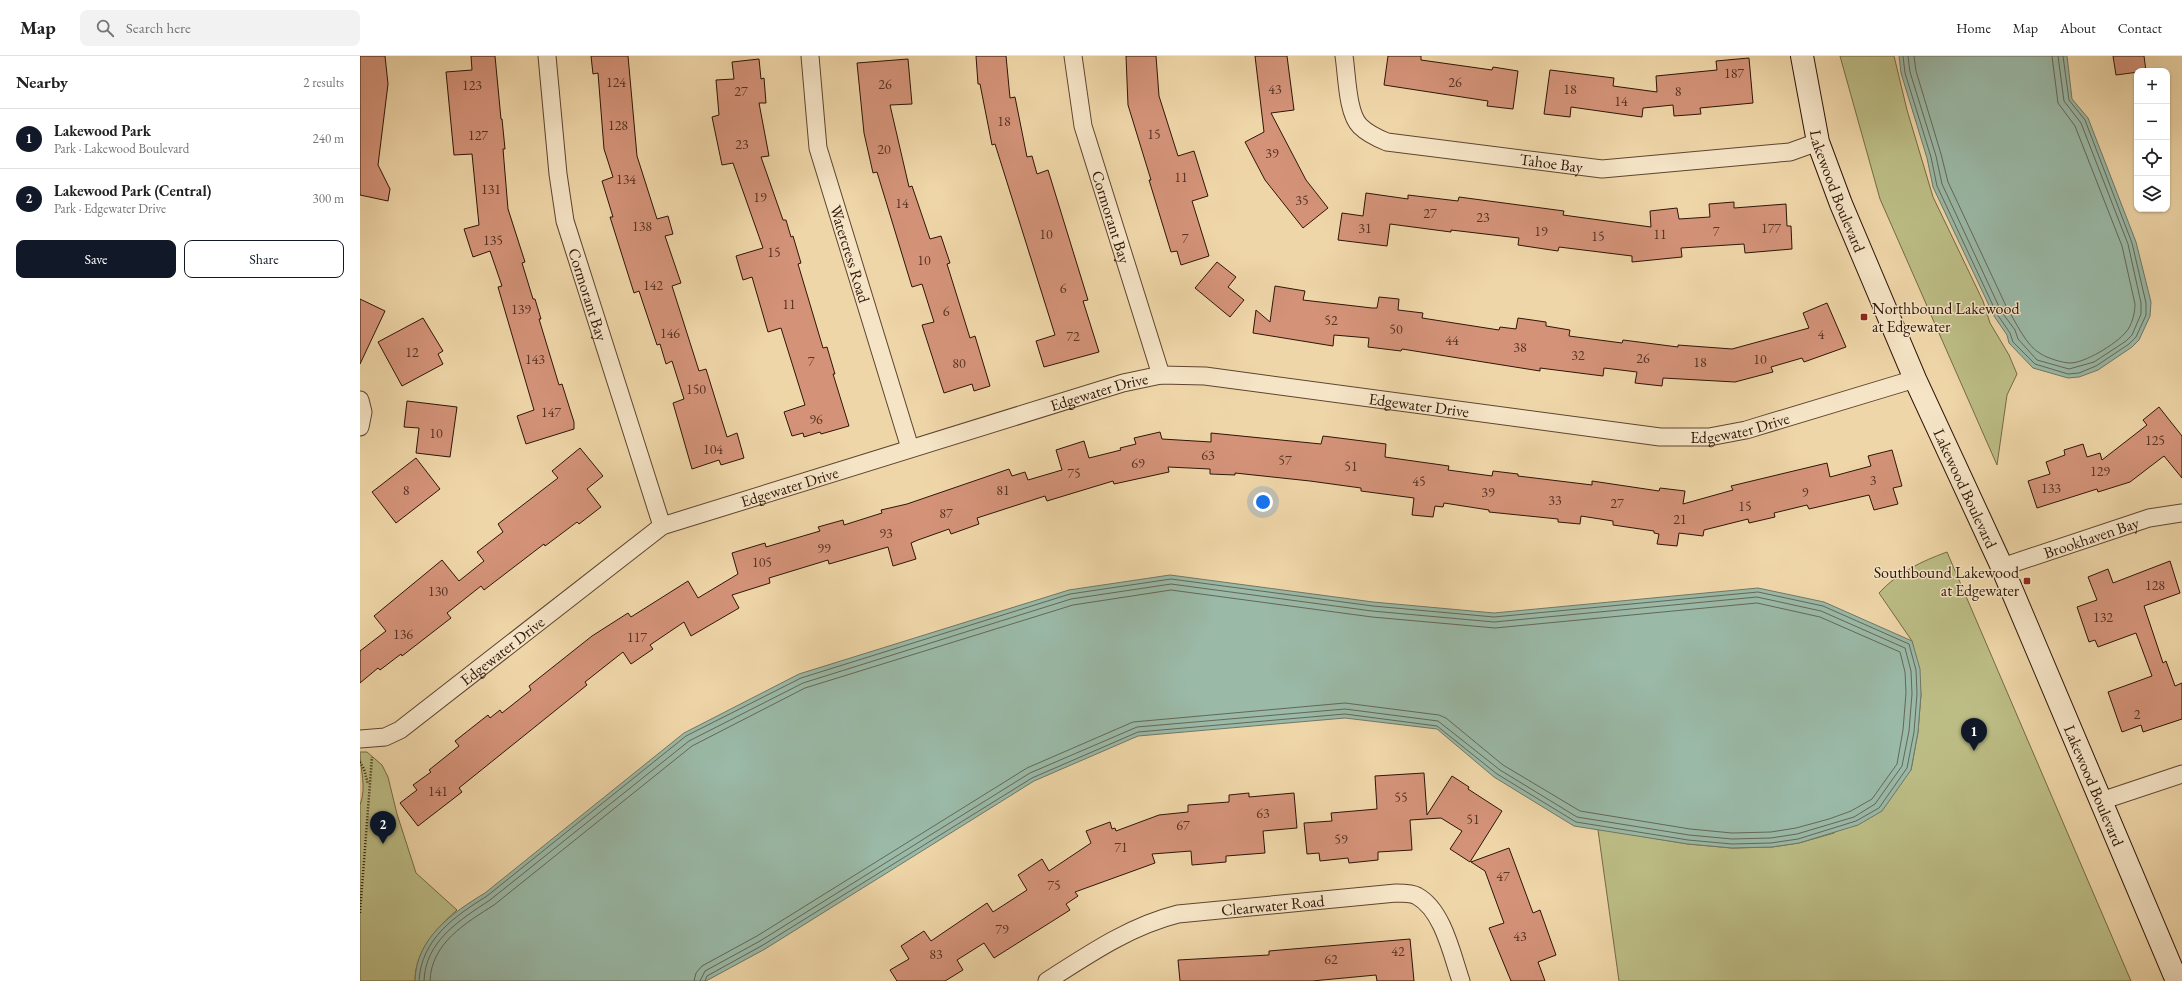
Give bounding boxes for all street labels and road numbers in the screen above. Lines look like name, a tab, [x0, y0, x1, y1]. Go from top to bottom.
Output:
street label: Lakewood Boulevard	[1805, 128, 1871, 256]
street label: Tahoe Bay	[1518, 148, 1585, 177]
street label: Cormorant Bay	[1087, 168, 1136, 267]
street label: Watercress Road	[826, 202, 876, 306]
street label: Cormorant Bay	[564, 245, 613, 344]
street label: Edgewater Drive	[1047, 368, 1150, 416]
street label: Edgewater Drive	[1367, 388, 1470, 422]
street label: Edgewater Drive	[1690, 407, 1792, 448]
street label: Lakewood Boulevard	[1929, 425, 2003, 552]
street label: Edgewater Drive	[738, 461, 841, 512]
street label: Brookhaven Bay	[2041, 511, 2143, 563]
street label: Edgewater Drive	[456, 611, 548, 690]
street label: Lakewood Boulevard	[2059, 722, 2130, 850]
street label: Clearwater Road	[1220, 889, 1326, 920]

